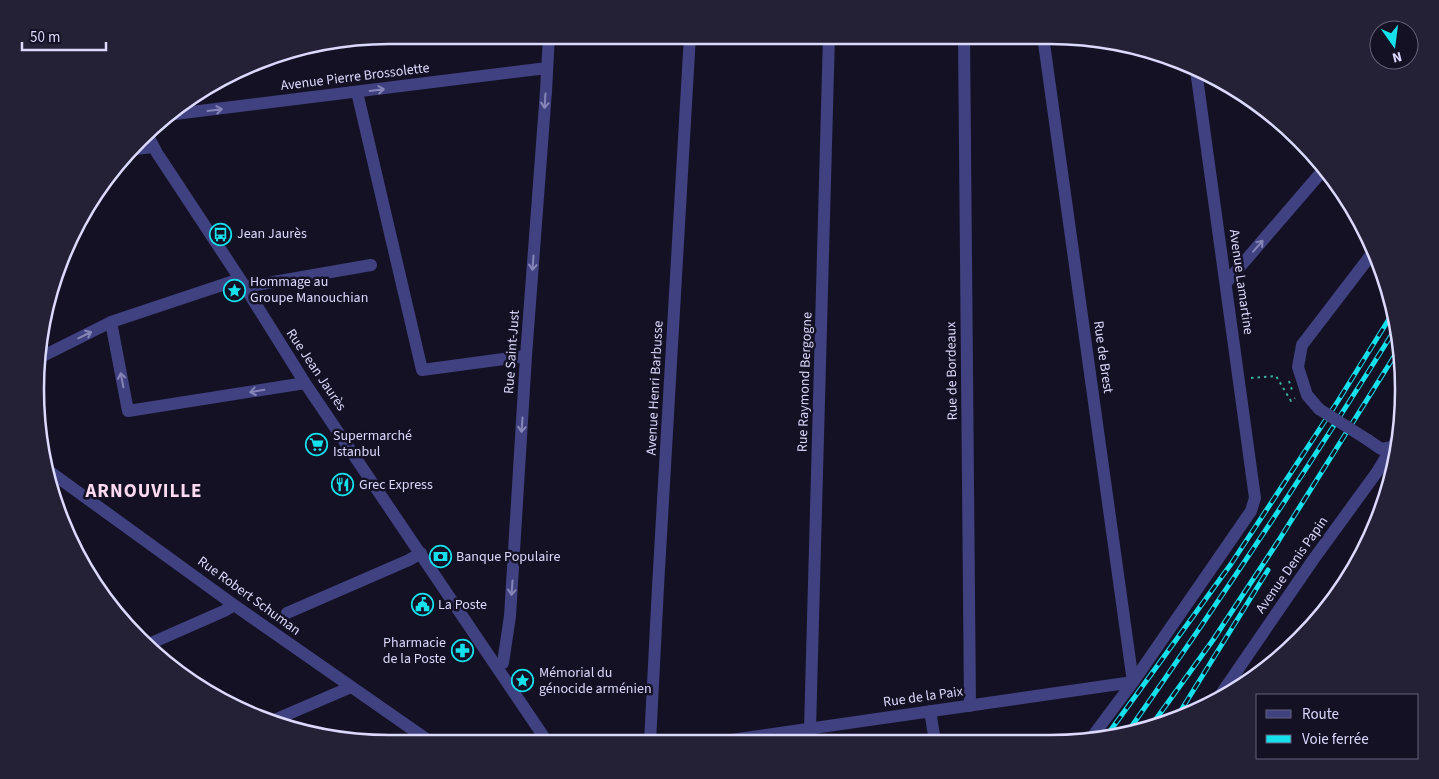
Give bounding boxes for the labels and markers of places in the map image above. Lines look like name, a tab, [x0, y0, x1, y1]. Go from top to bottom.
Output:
bus stop icon: Jean Jaurès	[209, 222, 233, 246]
place label: Jean Jaurès	[237, 224, 307, 244]
place label: Hommage au Groupe Manouchian	[250, 272, 368, 308]
place icon: Hommage au Groupe Manouchian	[222, 278, 246, 302]
place label: Supermarché Istanbul	[333, 426, 412, 462]
supermarket icon: Supermarché Istanbul	[305, 432, 329, 456]
restaurant icon: Grec Express	[331, 473, 355, 497]
place label: Grec Express	[359, 475, 433, 495]
bank icon: Banque Populaire	[428, 545, 452, 569]
place label: Banque Populaire	[456, 547, 560, 567]
public building icon: La Poste	[410, 593, 434, 617]
place label: La Poste	[438, 595, 487, 615]
place label: Pharmacie de la Poste	[383, 633, 446, 669]
pharmacy icon: Pharmacie de la Poste	[450, 639, 474, 663]
place label: Mémorial du génocide arménien	[539, 663, 652, 699]
place icon: Mémorial du génocide arménien	[511, 669, 535, 693]

